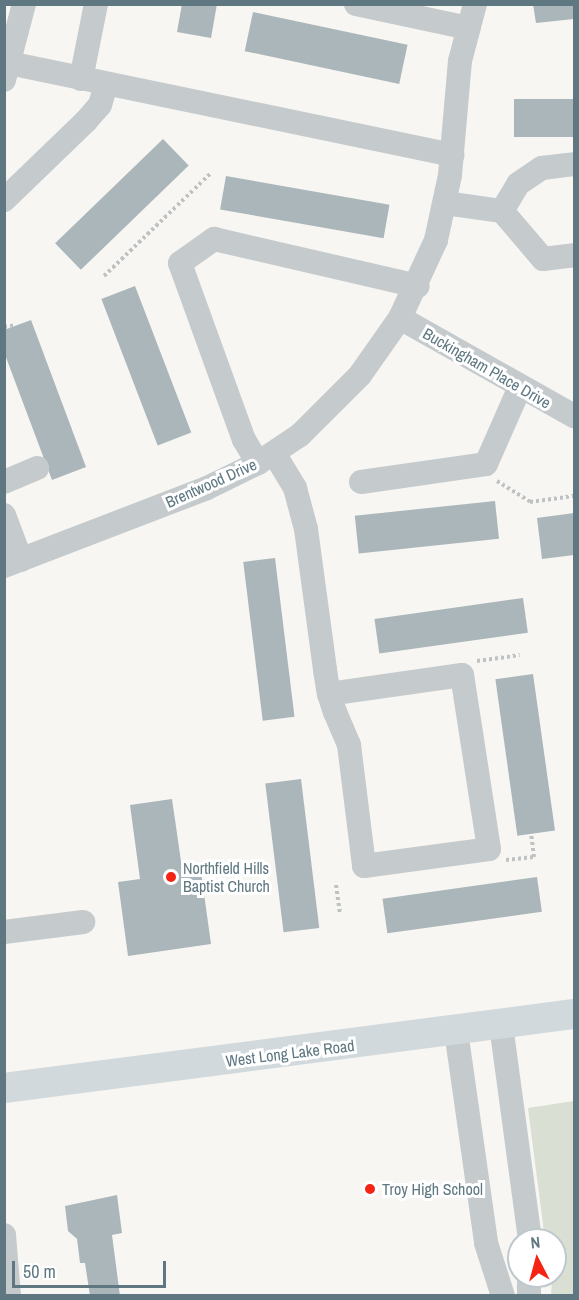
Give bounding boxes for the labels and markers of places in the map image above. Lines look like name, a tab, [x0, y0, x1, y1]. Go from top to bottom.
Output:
place label: Northfield Hills Baptist Church	[183, 858, 270, 896]
marker: Northfield Hills Baptist Church	[164, 870, 178, 884]
place label: Troy High School	[382, 1179, 483, 1199]
marker: Troy High School	[363, 1182, 377, 1196]

